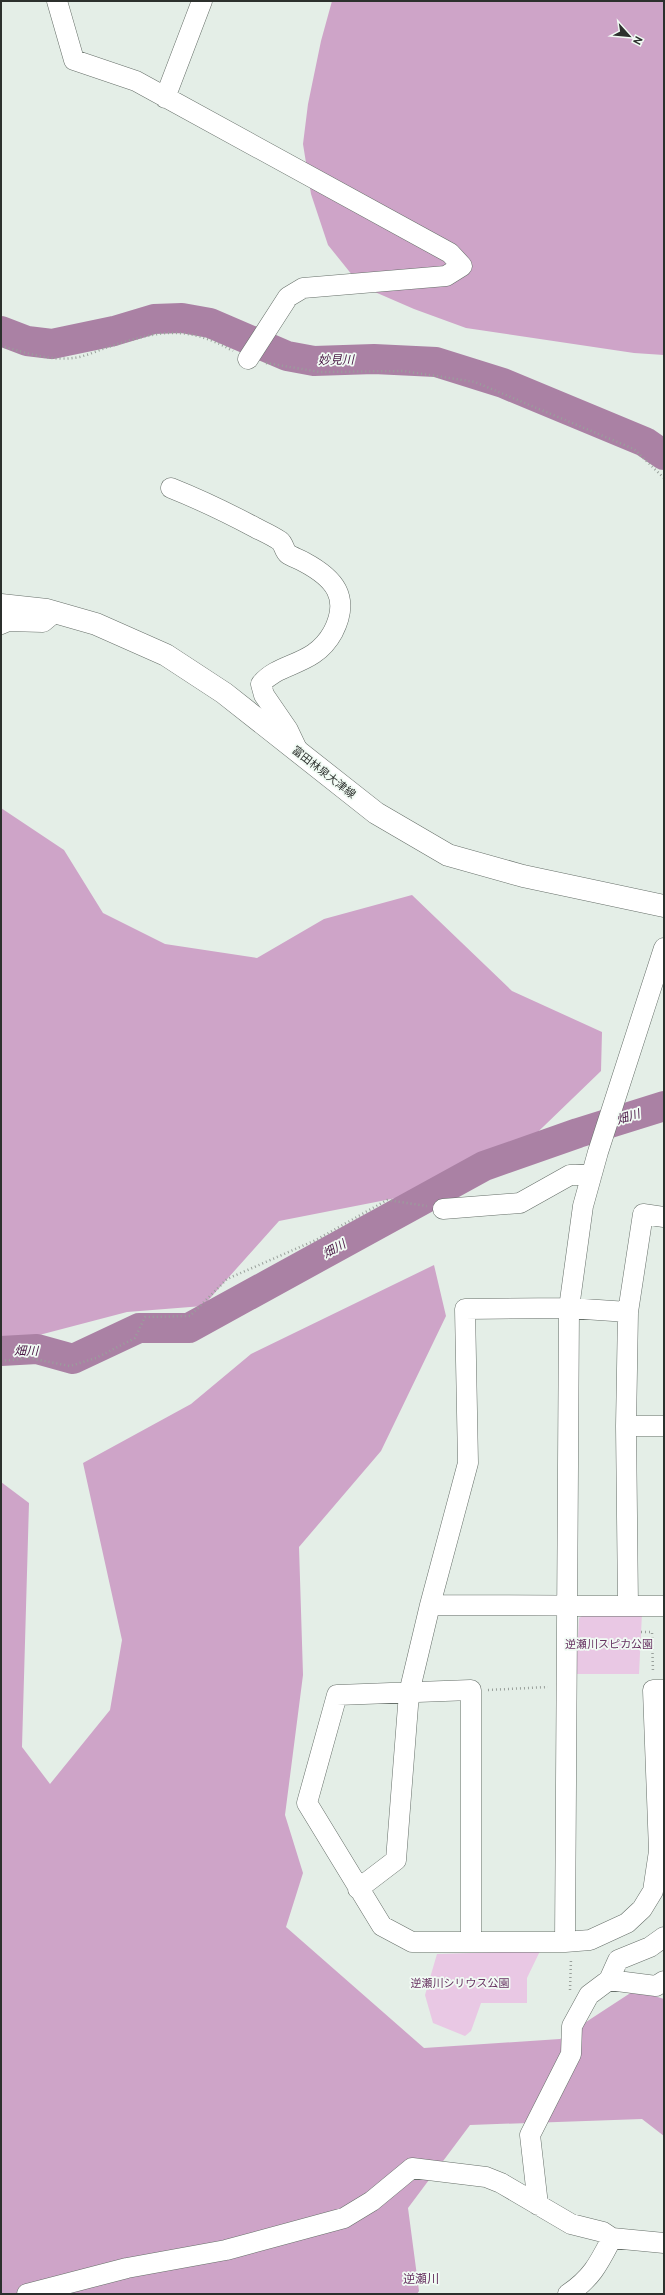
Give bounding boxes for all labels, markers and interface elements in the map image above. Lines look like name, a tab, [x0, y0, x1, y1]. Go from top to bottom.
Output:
north arrow	[609, 16, 649, 56]
text: N	[629, 33, 645, 47]
water label: 妙見川	[318, 353, 356, 369]
street label: 富田林泉大津線	[289, 744, 358, 802]
water label: 畑川	[614, 1106, 644, 1129]
water label: 畑川	[320, 1236, 351, 1263]
water label: 畑川	[14, 1344, 40, 1360]
park label: 逆瀬川スピカ公園	[565, 1638, 653, 1652]
park label: 逆瀬川シリウス公園	[411, 1977, 510, 1991]
district label: 逆瀬川	[403, 2272, 439, 2288]

